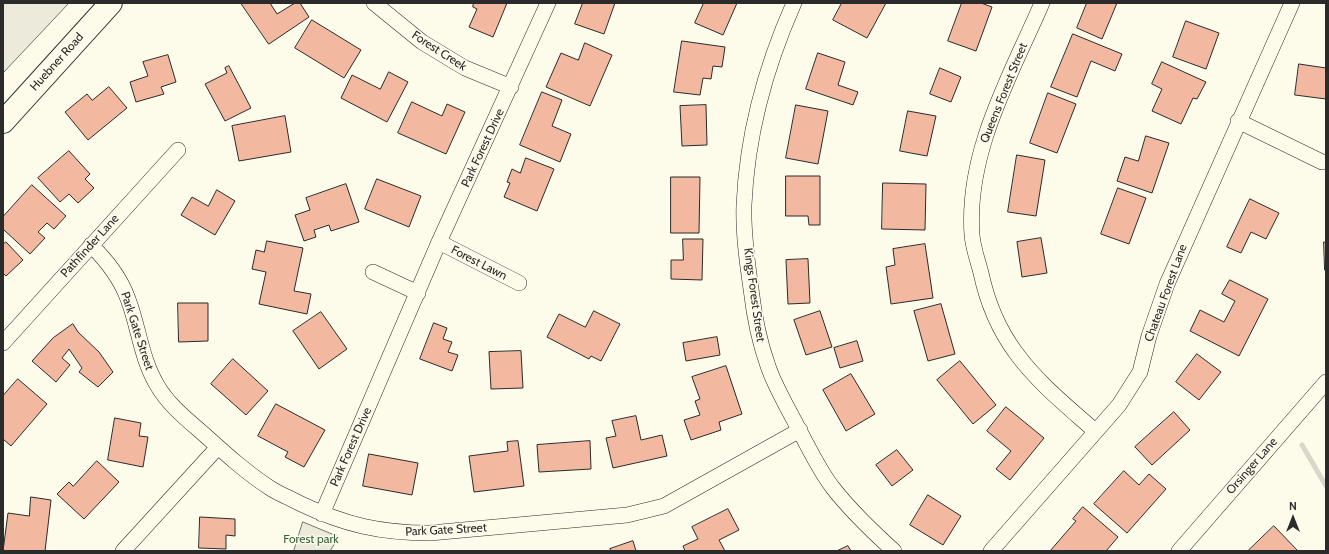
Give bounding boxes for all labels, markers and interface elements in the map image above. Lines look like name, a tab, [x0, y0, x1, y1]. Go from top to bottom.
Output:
street label: Forest Creek	[409, 28, 469, 74]
street label: Huebner Road	[27, 30, 87, 94]
street label: Queens Forest Street	[977, 41, 1031, 145]
street label: Park Forest Drive	[458, 106, 508, 190]
street label: Pathfinder Lane	[58, 211, 122, 281]
street label: Chateau Forest Lane	[1142, 242, 1190, 344]
street label: Forest Lawn	[449, 243, 509, 283]
street label: Kings Forest Street	[740, 247, 768, 343]
street label: Park Gate Street	[118, 290, 156, 372]
street label: Park Forest Drive	[327, 405, 375, 489]
street label: Orsinger Lane	[1223, 435, 1281, 497]
north arrow	[1273, 498, 1313, 538]
text: N	[1289, 499, 1297, 513]
street label: Park Gate Street	[405, 521, 487, 539]
park label: Forest park	[283, 532, 339, 546]

